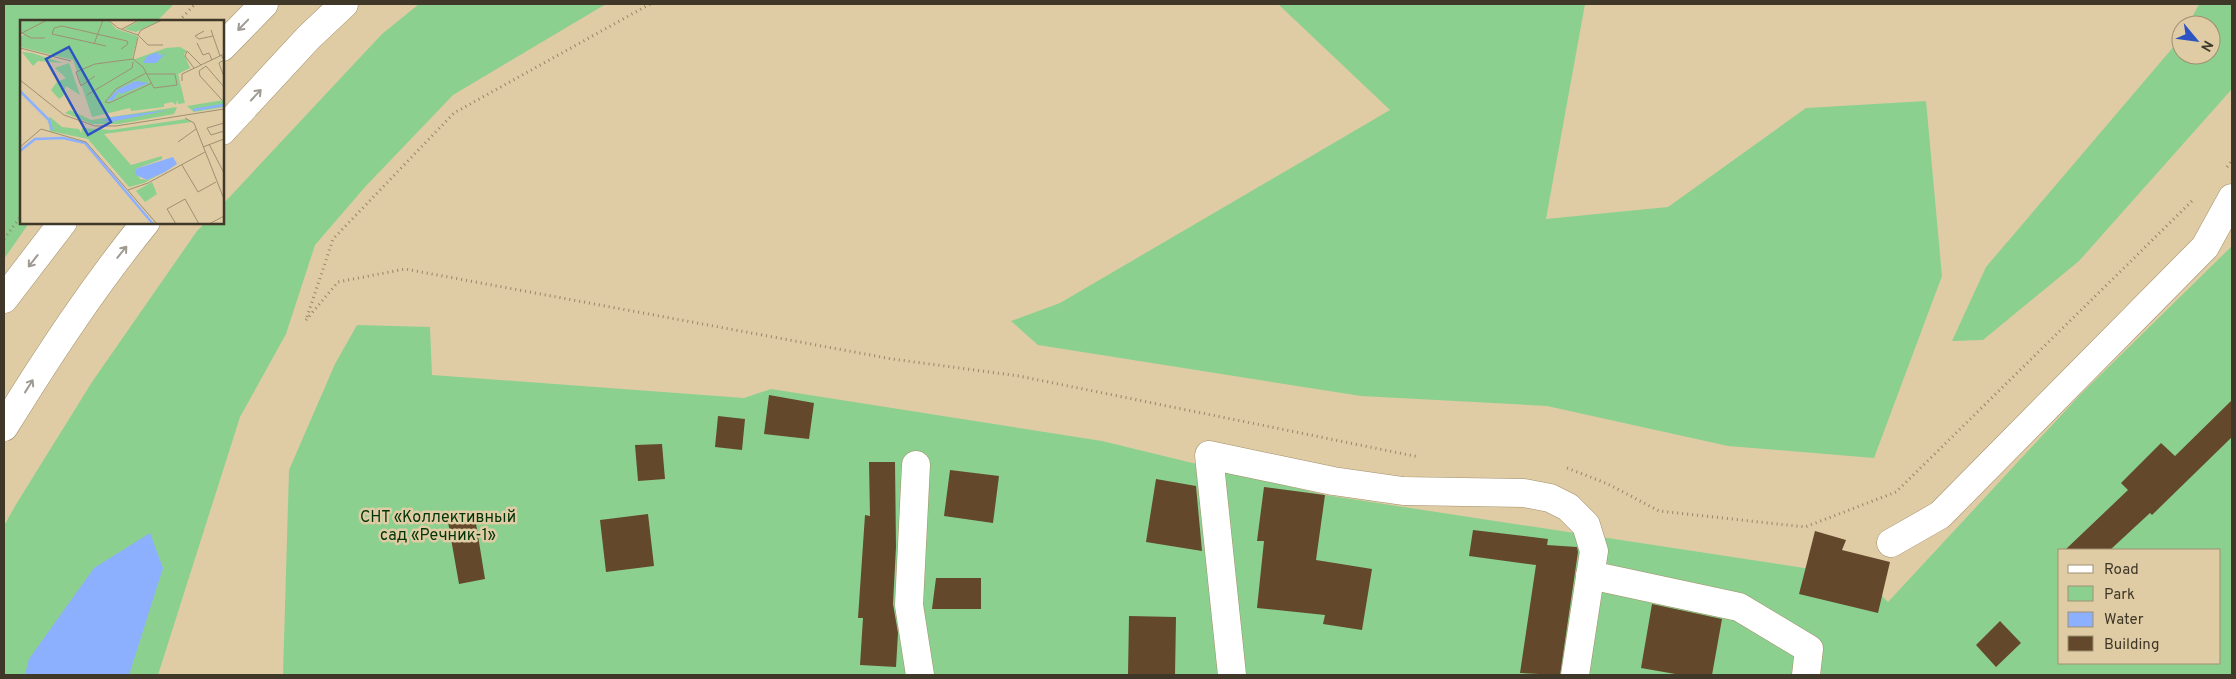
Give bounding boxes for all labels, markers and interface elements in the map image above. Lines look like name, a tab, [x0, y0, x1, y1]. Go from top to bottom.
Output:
north arrow	[2171, 15, 2221, 65]
one-way arrow	[237, 19, 249, 31]
inset map	[20, 20, 224, 224]
text: N	[2196, 37, 2216, 54]
one-way arrow	[250, 88, 262, 101]
one-way arrow	[116, 246, 127, 259]
one-way arrow	[28, 254, 39, 267]
one-way arrow	[25, 379, 35, 393]
park label: СНТ «Коллективный сад «Речник-1»	[360, 508, 516, 546]
legend	[2058, 549, 2221, 664]
text: Road	[2104, 561, 2139, 580]
text: Park	[2104, 586, 2135, 605]
text: Water	[2104, 611, 2144, 630]
text: Building	[2104, 636, 2159, 655]

